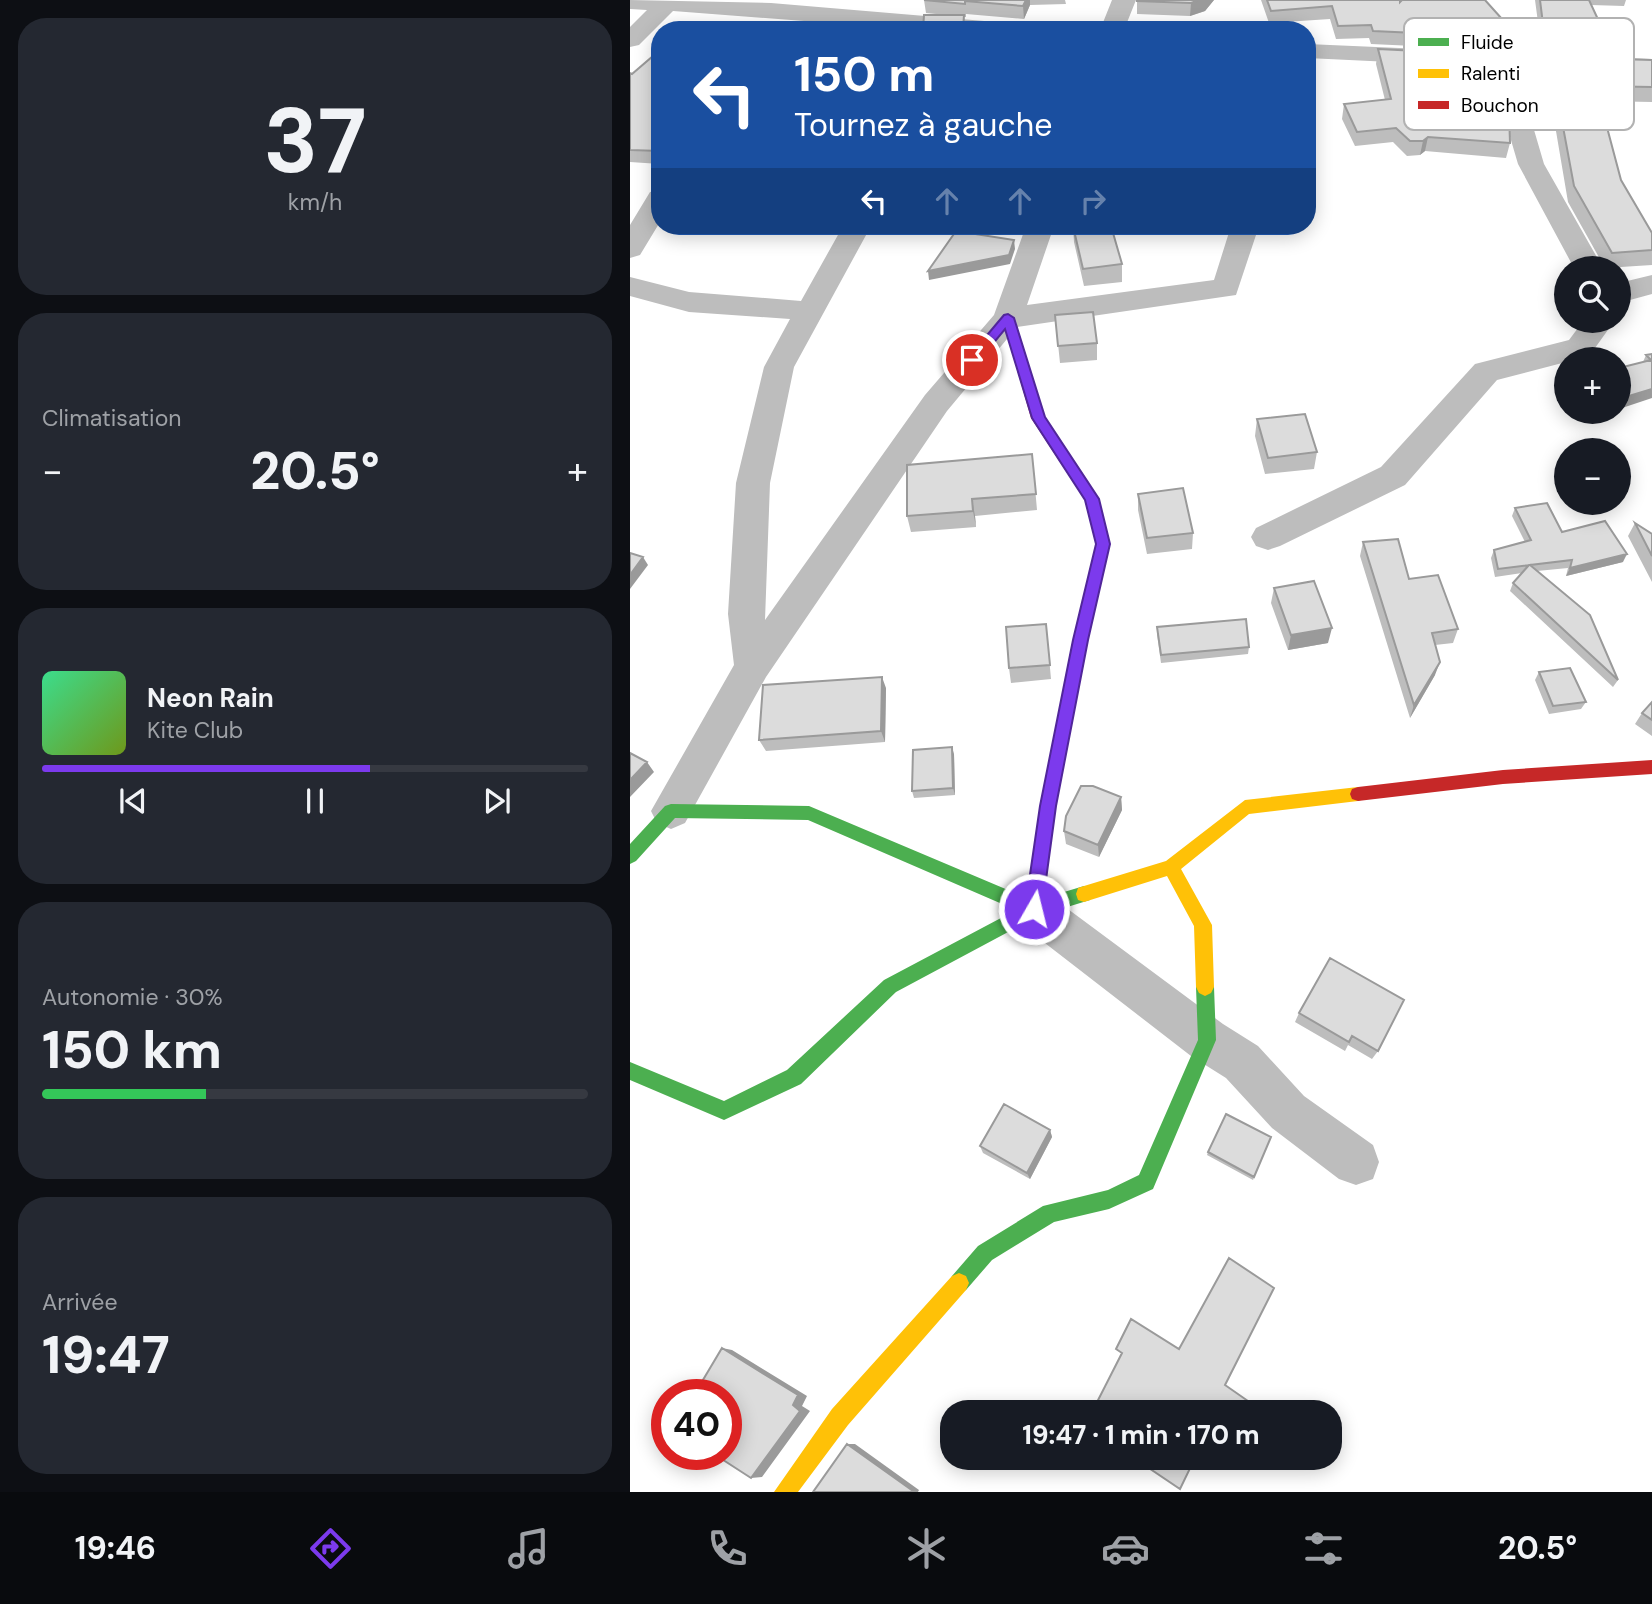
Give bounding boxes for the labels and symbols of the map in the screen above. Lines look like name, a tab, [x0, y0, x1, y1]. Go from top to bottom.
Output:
legend	[1404, 18, 1634, 130]
text: Fluide	[1461, 30, 1514, 55]
text: Ralenti	[1461, 61, 1520, 86]
text: Bouchon	[1461, 93, 1539, 118]
pin	[942, 330, 1002, 390]
position arrow	[997, 872, 1071, 946]
speed limit sign: 40	[651, 1379, 742, 1470]

